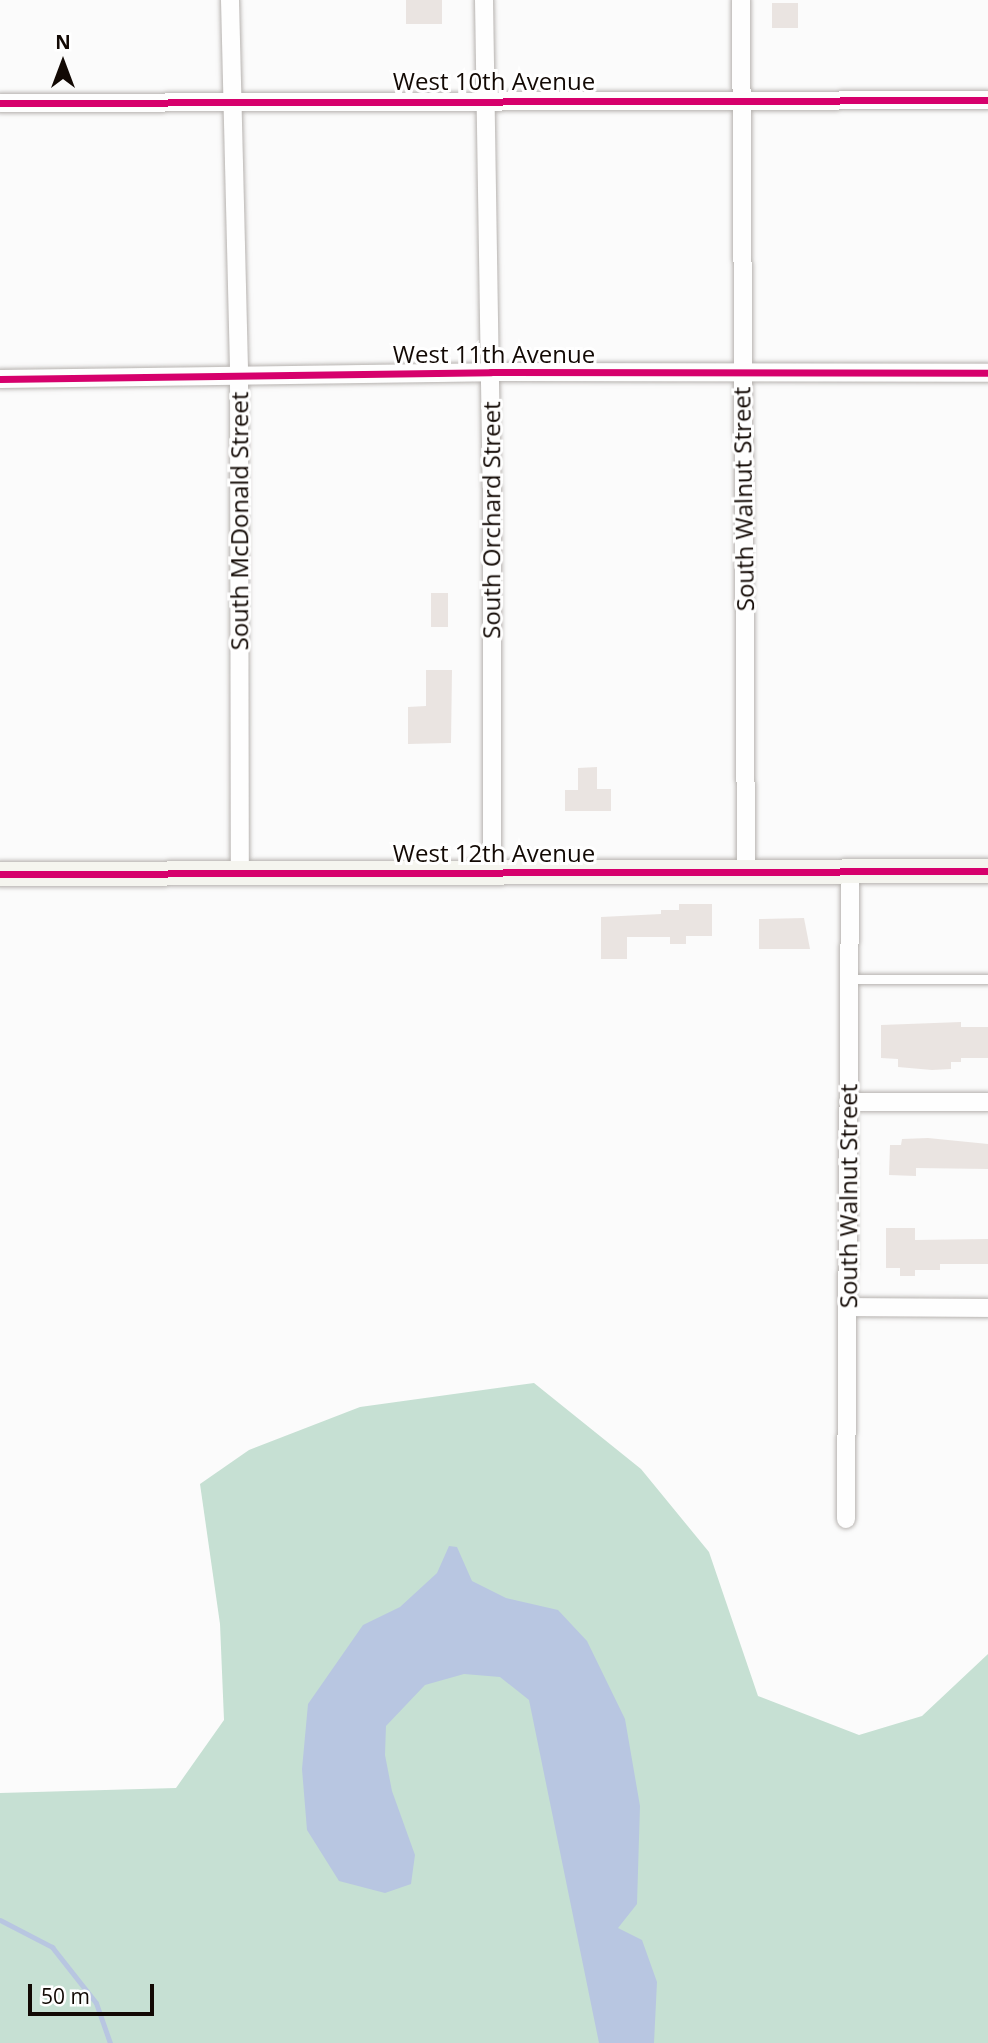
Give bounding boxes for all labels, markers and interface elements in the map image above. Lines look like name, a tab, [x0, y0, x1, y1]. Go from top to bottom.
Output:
north arrow	[28, 28, 98, 98]
text: N	[55, 29, 71, 55]
street label: West 10th Avenue	[393, 67, 595, 95]
street label: West 11th Avenue	[393, 340, 595, 368]
street label: South Walnut Street	[727, 386, 759, 612]
street label: South McDonald Street	[225, 392, 253, 650]
street label: South Orchard Street	[477, 401, 505, 639]
street label: West 12th Avenue	[393, 839, 595, 867]
street label: South Walnut Street	[834, 1084, 862, 1308]
scale bar	[32, 1969, 158, 2013]
text: 50 m	[41, 1982, 90, 2010]

